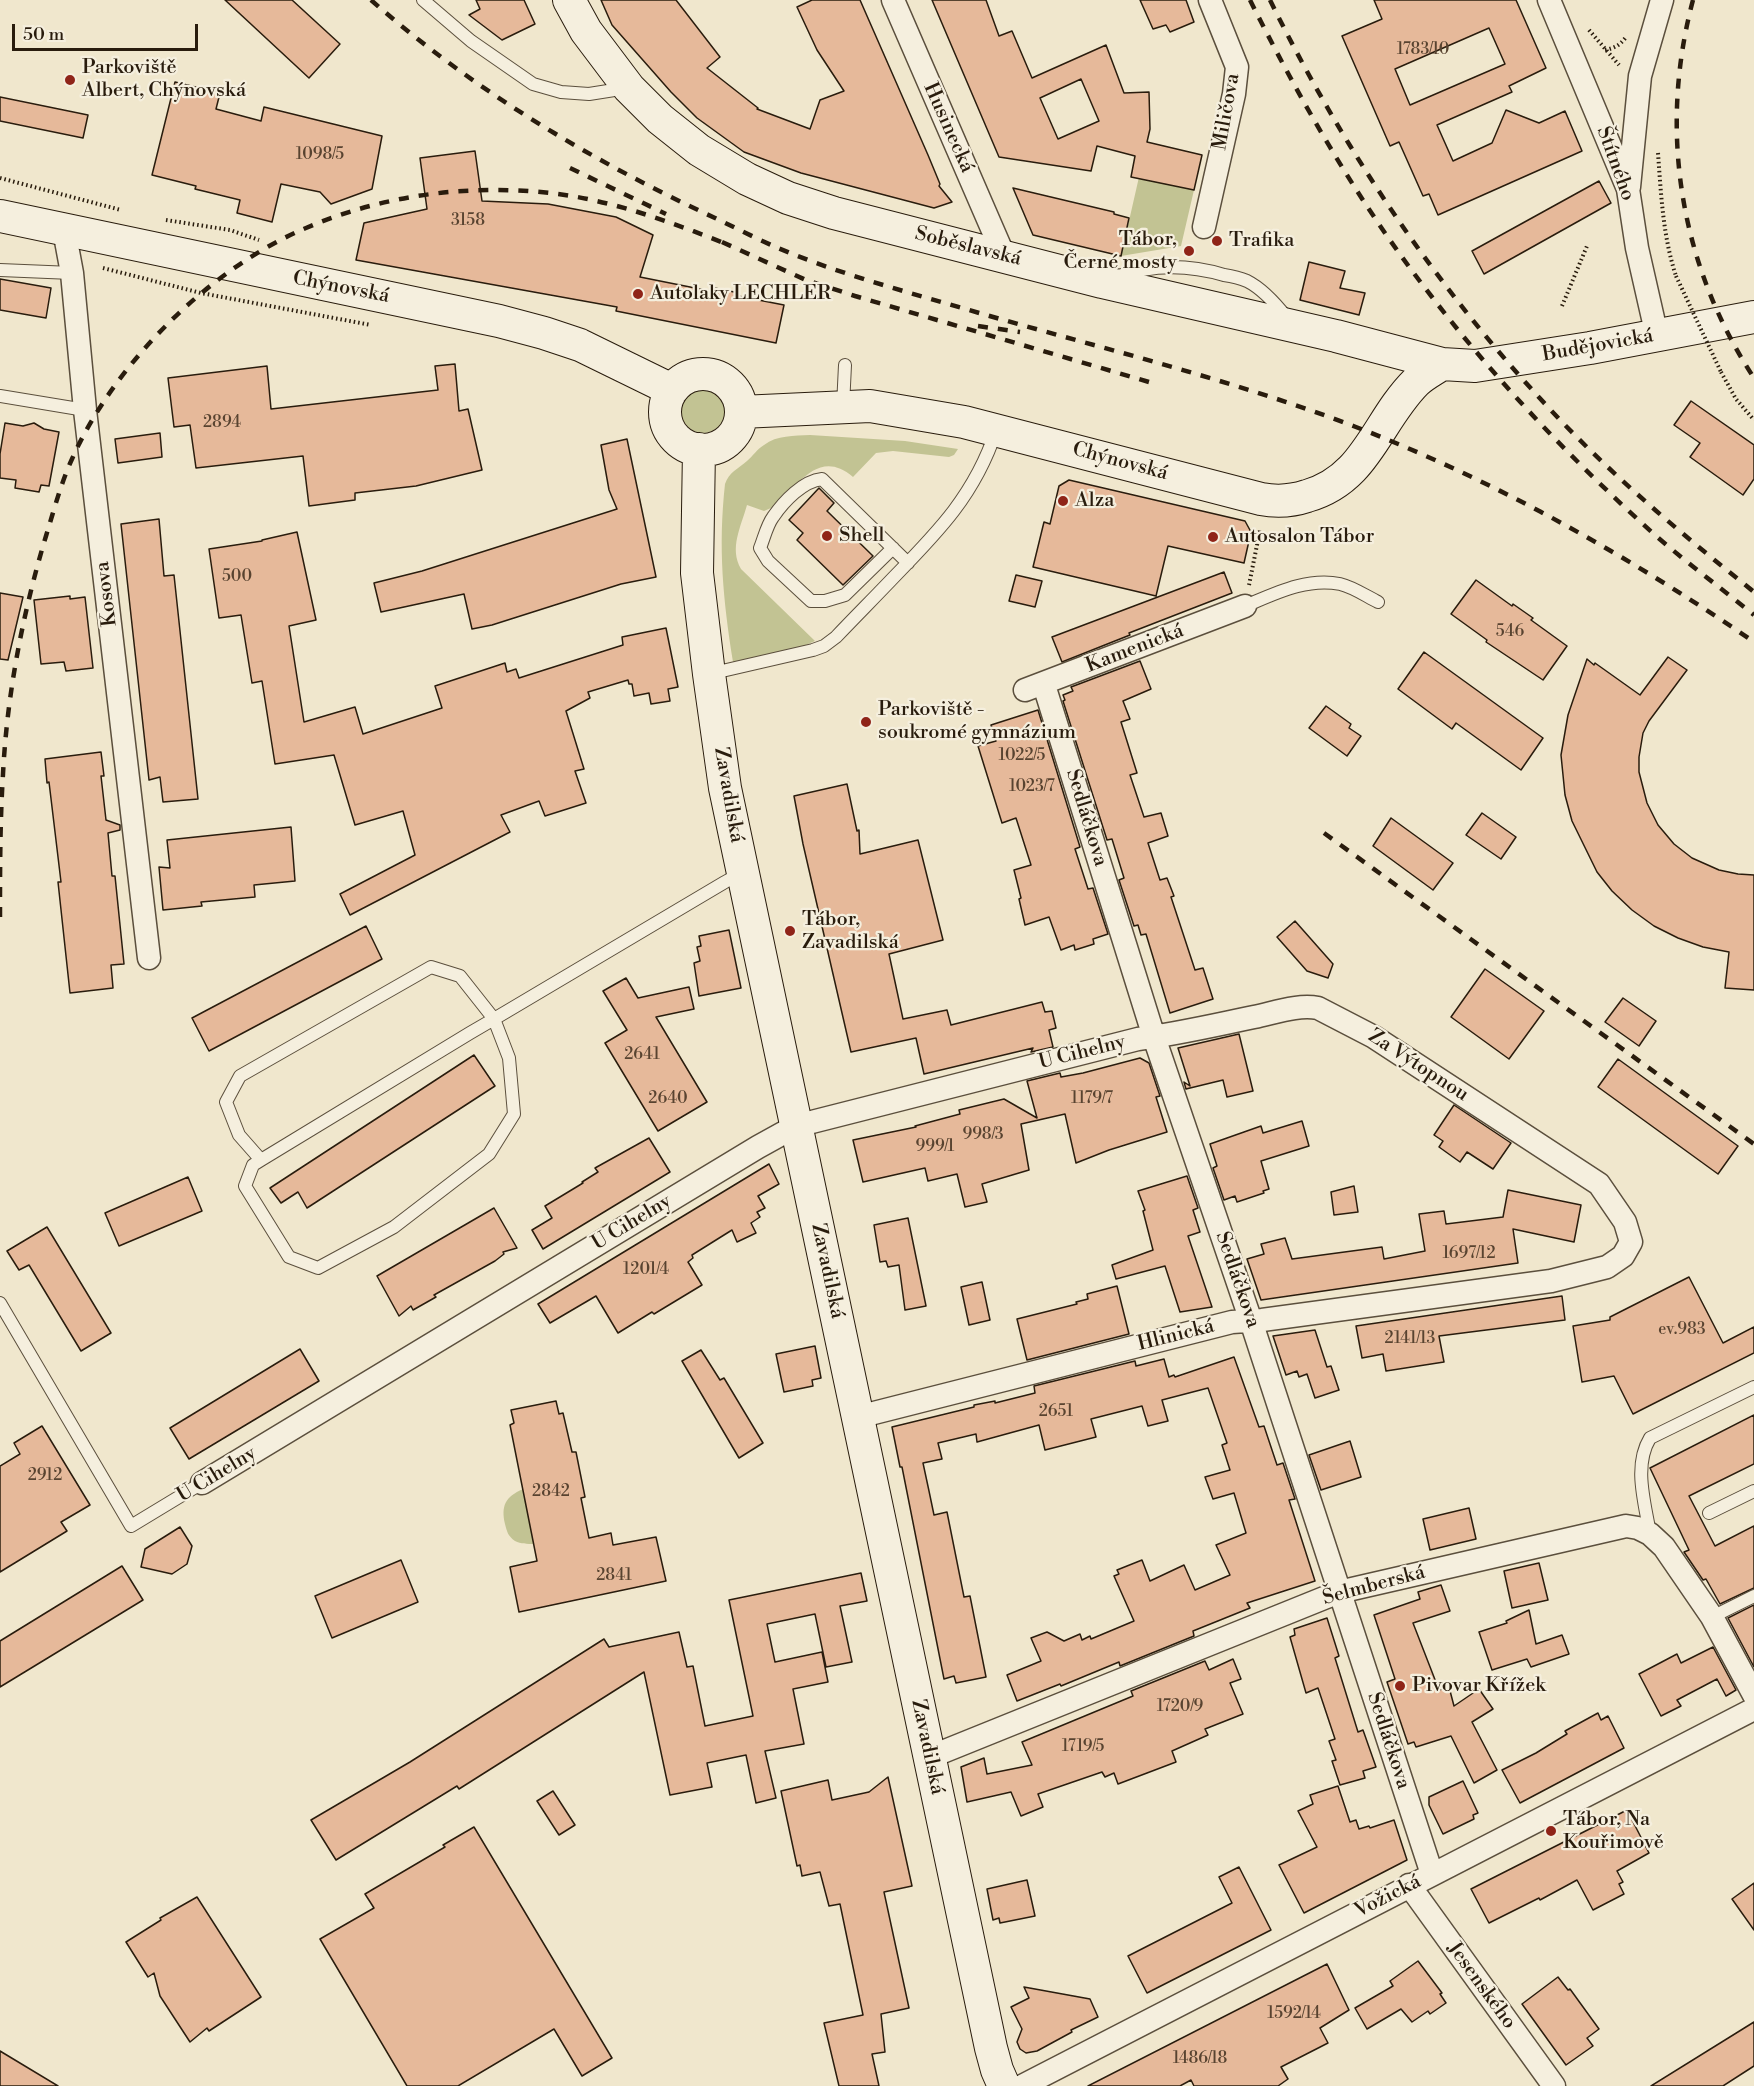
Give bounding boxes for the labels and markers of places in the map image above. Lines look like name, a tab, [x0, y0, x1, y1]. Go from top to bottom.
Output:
place label: Parkoviště Albert, Chýnovská	[82, 56, 246, 103]
marker: Parkoviště Albert, Chýnovská	[63, 73, 77, 87]
place label: Tábor, Černé mosty	[1064, 228, 1177, 275]
place label: Trafika	[1229, 229, 1294, 253]
marker: Trafika	[1210, 234, 1224, 248]
marker: Tábor, Černé mosty	[1182, 244, 1196, 258]
place label: Autolaky LECHLER	[650, 282, 831, 306]
marker: Autolaky LECHLER	[631, 287, 645, 301]
place label: Alza	[1075, 489, 1114, 513]
marker: Alza	[1056, 494, 1070, 508]
place label: Shell	[839, 524, 884, 548]
place label: Autosalon Tábor	[1225, 525, 1374, 549]
marker: Shell	[820, 529, 834, 543]
marker: Autosalon Tábor	[1206, 530, 1220, 544]
place label: Parkoviště - soukromé gymnázium	[878, 698, 1076, 745]
marker: Parkoviště - soukromé gymnázium	[859, 715, 873, 729]
place label: Tábor, Zavadilská	[802, 908, 899, 955]
marker: Tábor, Zavadilská	[783, 924, 797, 938]
place label: Pivovar Křížek	[1412, 1674, 1546, 1698]
marker: Pivovar Křížek	[1393, 1679, 1407, 1693]
place label: Tábor, Na Kouřimově	[1563, 1808, 1664, 1855]
marker: Tábor, Na Kouřimově	[1544, 1824, 1558, 1838]

